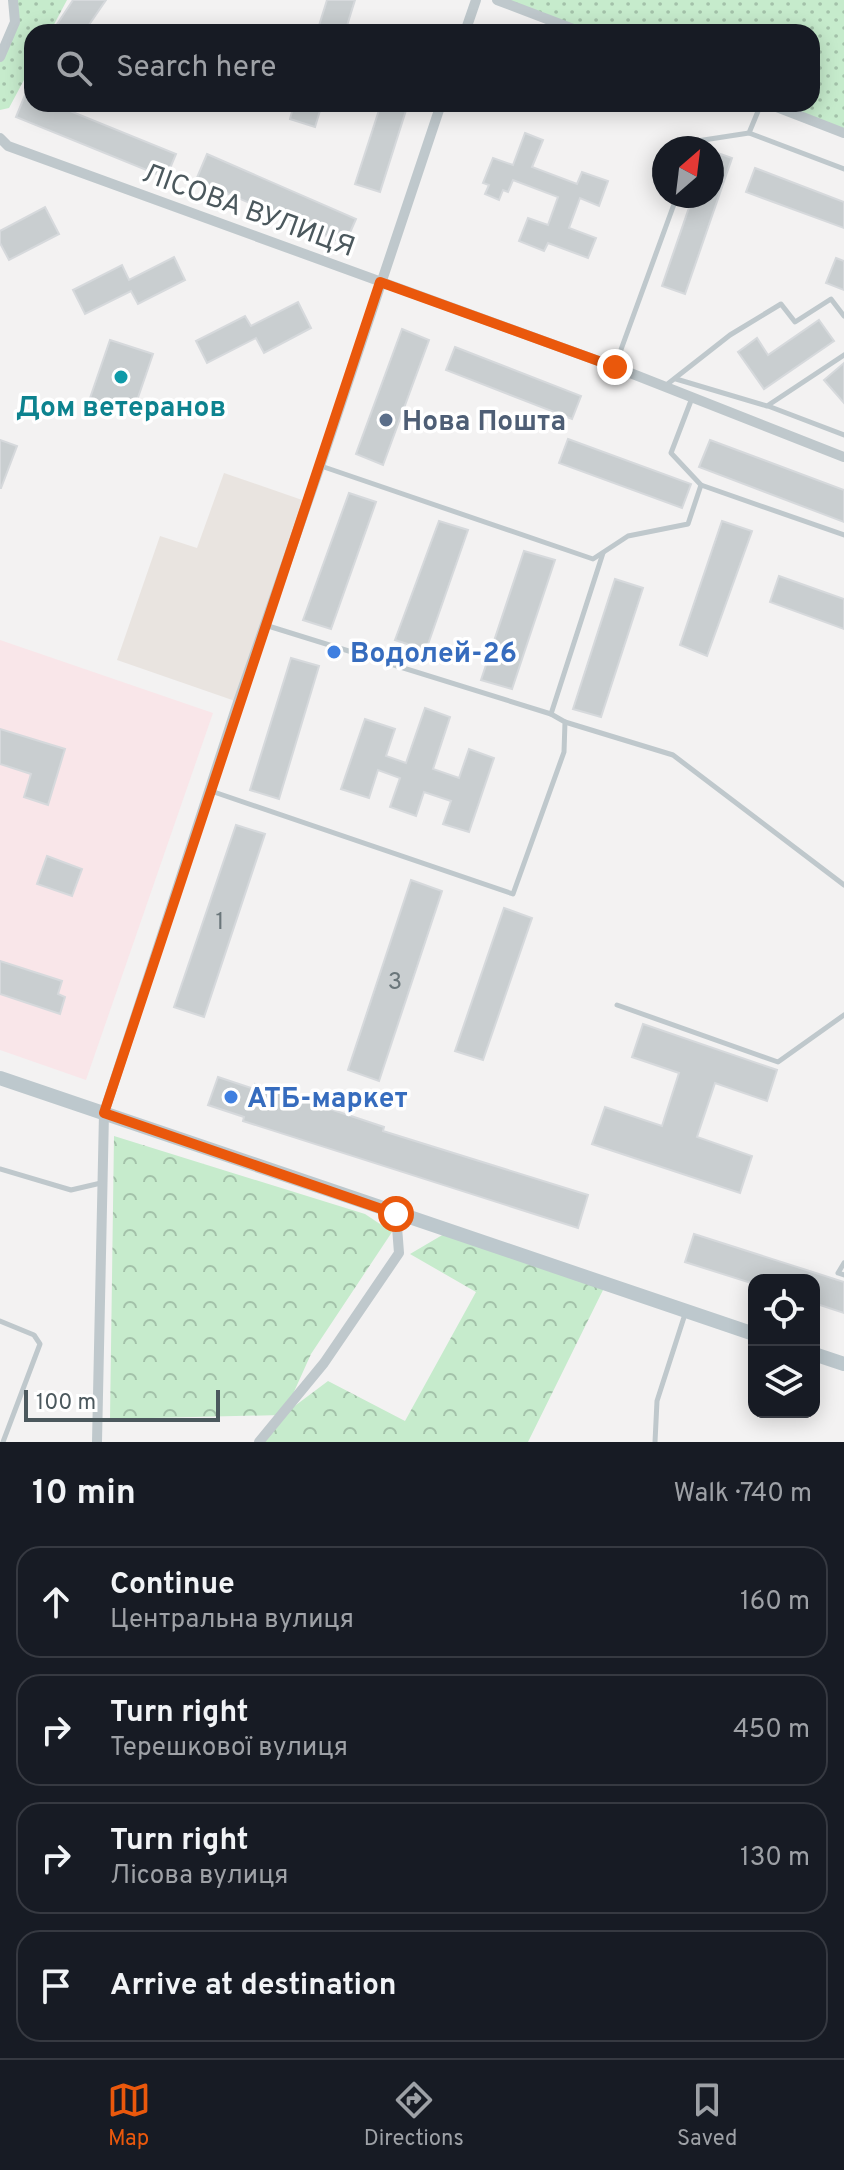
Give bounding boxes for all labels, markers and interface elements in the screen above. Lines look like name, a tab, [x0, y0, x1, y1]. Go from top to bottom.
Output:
search box	[24, 24, 820, 112]
icon: search	[52, 46, 96, 90]
text: Search here	[116, 50, 276, 87]
north arrow	[652, 136, 724, 208]
street label: ЛІСОВА ВУЛИЦЯ	[137, 157, 359, 267]
route end	[597, 349, 633, 385]
marker: Дом ветеранов	[112, 368, 130, 386]
place label: Дом ветеранов	[16, 391, 226, 427]
place label: Нова Пошта	[402, 405, 566, 441]
marker: Нова Пошта	[377, 411, 395, 429]
place label: Водолей-26	[350, 637, 517, 673]
marker: Водолей-26	[325, 643, 343, 661]
house number: 1	[216, 908, 224, 938]
house number: 3	[388, 968, 402, 998]
place label: АТБ-маркет	[247, 1082, 408, 1118]
marker: АТБ-маркет	[222, 1088, 240, 1106]
route start	[378, 1196, 414, 1232]
map controls	[748, 1274, 820, 1418]
button: locate	[748, 1274, 820, 1346]
button: layers	[748, 1346, 820, 1418]
scale bar	[24, 1386, 220, 1422]
text: 100 m	[36, 1390, 96, 1417]
text: 10 min	[32, 1473, 136, 1516]
text: Walk · 740 m	[673, 1478, 812, 1511]
text: Continue	[110, 1567, 235, 1604]
icon: ahead	[34, 1580, 78, 1624]
text: 160 m	[740, 1586, 810, 1619]
text: Центральна вулиця	[110, 1604, 354, 1637]
text: Turn right	[110, 1695, 248, 1732]
icon: right	[34, 1708, 78, 1752]
text: 450 m	[733, 1714, 810, 1747]
text: Терешкової вулиця	[110, 1732, 348, 1765]
text: Turn right	[110, 1823, 248, 1860]
icon: right	[34, 1836, 78, 1880]
text: 130 m	[740, 1842, 810, 1875]
text: Лісова вулиця	[110, 1860, 289, 1893]
icon: arrive	[34, 1964, 78, 2008]
text: Arrive at destination	[110, 1968, 396, 2005]
tab: Map	[107, 2078, 151, 2153]
tab: Directions	[364, 2078, 464, 2153]
tab: Saved	[677, 2078, 737, 2153]

